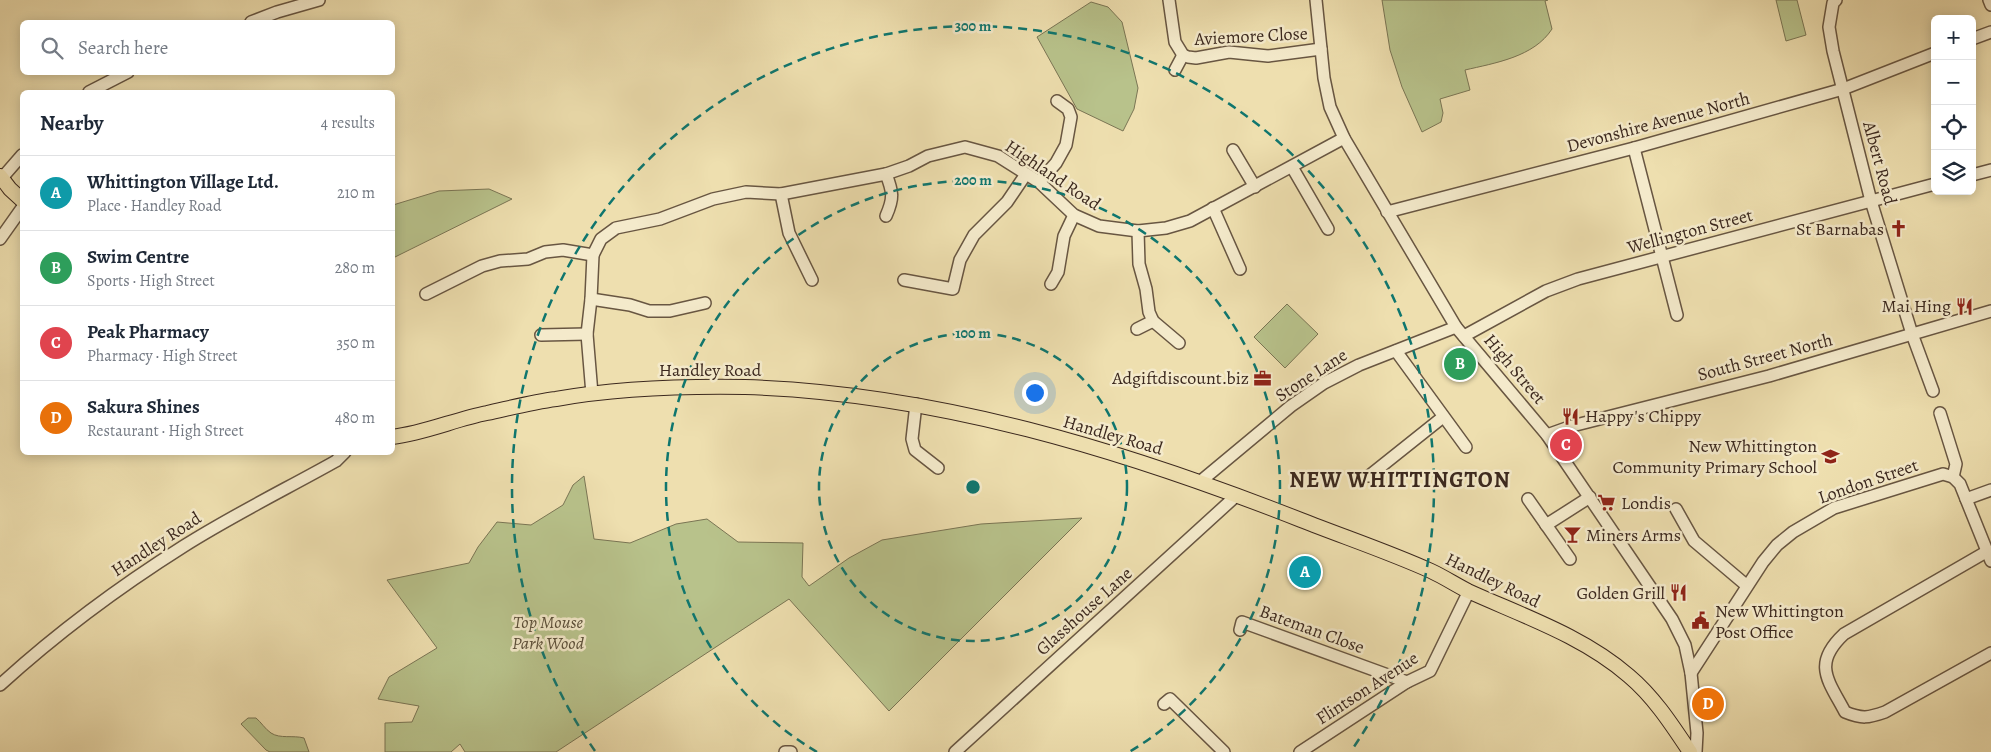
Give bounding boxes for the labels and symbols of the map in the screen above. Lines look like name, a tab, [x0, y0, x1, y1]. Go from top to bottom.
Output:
text: 300 m	[955, 16, 992, 36]
street label: Aviemore Close	[1193, 21, 1308, 51]
street label: Devonshire Avenue North	[1564, 86, 1753, 158]
street label: Albert Road	[1857, 118, 1903, 208]
street label: Highland Road	[1001, 134, 1106, 216]
text: 200 m	[954, 170, 992, 190]
street label: Wellington Street	[1624, 203, 1755, 260]
place label: St Barnabas	[1796, 217, 1884, 241]
church icon: St Barnabas	[1888, 219, 1908, 239]
place label: Mai Hing	[1882, 294, 1951, 318]
restaurant icon: Mai Hing	[1955, 296, 1975, 316]
text: 100 m	[955, 323, 991, 343]
street label: South Street North	[1695, 327, 1836, 387]
street label: High Street	[1479, 329, 1552, 409]
street label: Stone Lane	[1270, 343, 1352, 407]
pin: B	[1444, 345, 1476, 383]
street label: Handley Road	[659, 358, 762, 382]
place label: Adgiftdiscount.biz	[1111, 366, 1249, 390]
office icon: Adgiftdiscount.biz	[1253, 368, 1273, 388]
your location	[1022, 380, 1048, 406]
place label: Happy's Chippy	[1585, 404, 1702, 428]
restaurant icon: Happy's Chippy	[1561, 406, 1581, 426]
street label: Handley Road	[1060, 409, 1166, 461]
pin: C	[1550, 426, 1582, 464]
place label: New Whittington Community Primary School	[1612, 434, 1818, 479]
school or university icon: New Whittington Community Primary School	[1821, 446, 1841, 466]
street label: London Street	[1815, 453, 1921, 509]
district label: NEW WHITTINGTON	[1289, 465, 1511, 495]
centre of rings	[964, 478, 982, 496]
place label: Londis	[1621, 491, 1671, 515]
supermarket icon: Londis	[1597, 493, 1617, 513]
street label: Handley Road	[106, 506, 206, 582]
place label: Miners Arms	[1586, 523, 1681, 547]
bar icon: Miners Arms	[1562, 525, 1582, 545]
street label: Handley Road	[1442, 547, 1545, 613]
pin: A	[1289, 553, 1321, 591]
street label: Glasshouse Lane	[1031, 561, 1137, 661]
place label: Golden Grill	[1576, 581, 1666, 605]
restaurant icon: Golden Grill	[1669, 583, 1689, 603]
street label: Bateman Close	[1256, 599, 1368, 659]
place label: New Whittington Post Office	[1715, 599, 1844, 644]
park label: Top Mouse Park Wood	[512, 610, 585, 655]
public building icon: New Whittington Post Office	[1691, 611, 1711, 631]
street label: Flintson Avenue	[1311, 646, 1423, 730]
pin: D	[1692, 685, 1724, 723]

